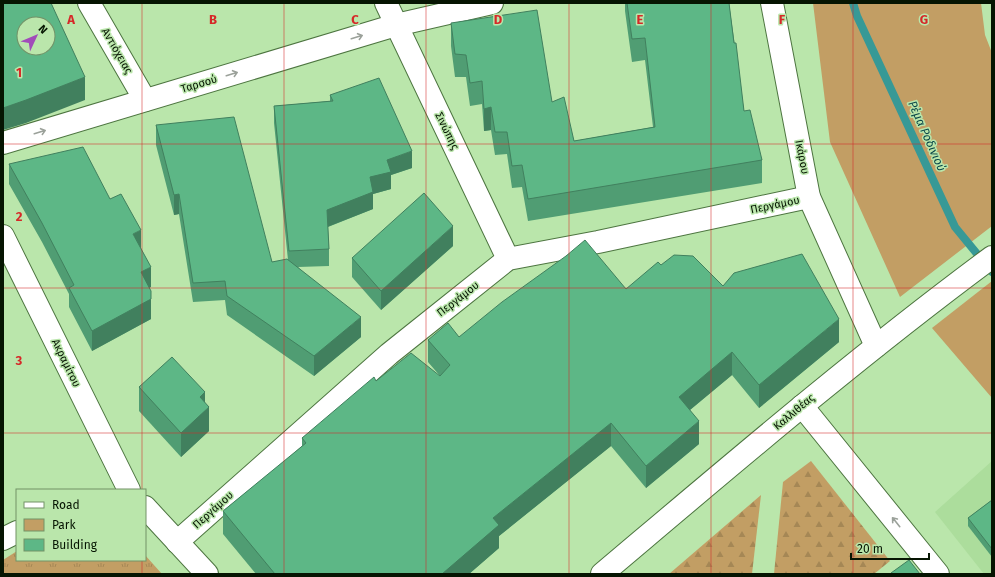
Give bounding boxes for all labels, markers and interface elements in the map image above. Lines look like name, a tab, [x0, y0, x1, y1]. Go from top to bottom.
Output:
text: A	[66, 12, 75, 27]
text: B	[209, 12, 217, 27]
text: C	[351, 12, 359, 27]
text: D	[494, 12, 503, 27]
text: E	[637, 12, 644, 27]
text: F	[779, 12, 786, 27]
text: G	[920, 12, 928, 27]
north arrow	[16, 16, 56, 56]
text: N	[36, 22, 50, 37]
street label: Αντιόχειας	[99, 26, 135, 76]
one-way arrow	[350, 33, 363, 40]
text: 1	[16, 65, 22, 80]
one-way arrow	[225, 70, 238, 77]
street label: Ταρσού	[179, 72, 219, 96]
water label: Ρέμα Ροδινιού	[905, 99, 949, 174]
street label: Σινώπης	[432, 110, 462, 152]
one-way arrow	[34, 128, 47, 135]
street label: Ικάρου	[792, 139, 812, 175]
street label: Περγάμου	[749, 193, 801, 217]
text: 2	[16, 209, 23, 224]
street label: Περγάμου	[434, 279, 482, 319]
street label: Ακραμίτου	[49, 337, 83, 389]
text: 3	[15, 353, 23, 368]
street label: Καλλιθέας	[771, 391, 817, 433]
street label: Περγάμου	[190, 488, 236, 532]
legend	[16, 489, 146, 561]
text: Road	[52, 498, 80, 512]
one-way arrow	[892, 516, 900, 527]
text: Park	[52, 518, 76, 532]
scale bar	[851, 535, 929, 561]
text: Building	[52, 538, 98, 552]
text: 20 m	[857, 542, 883, 556]

